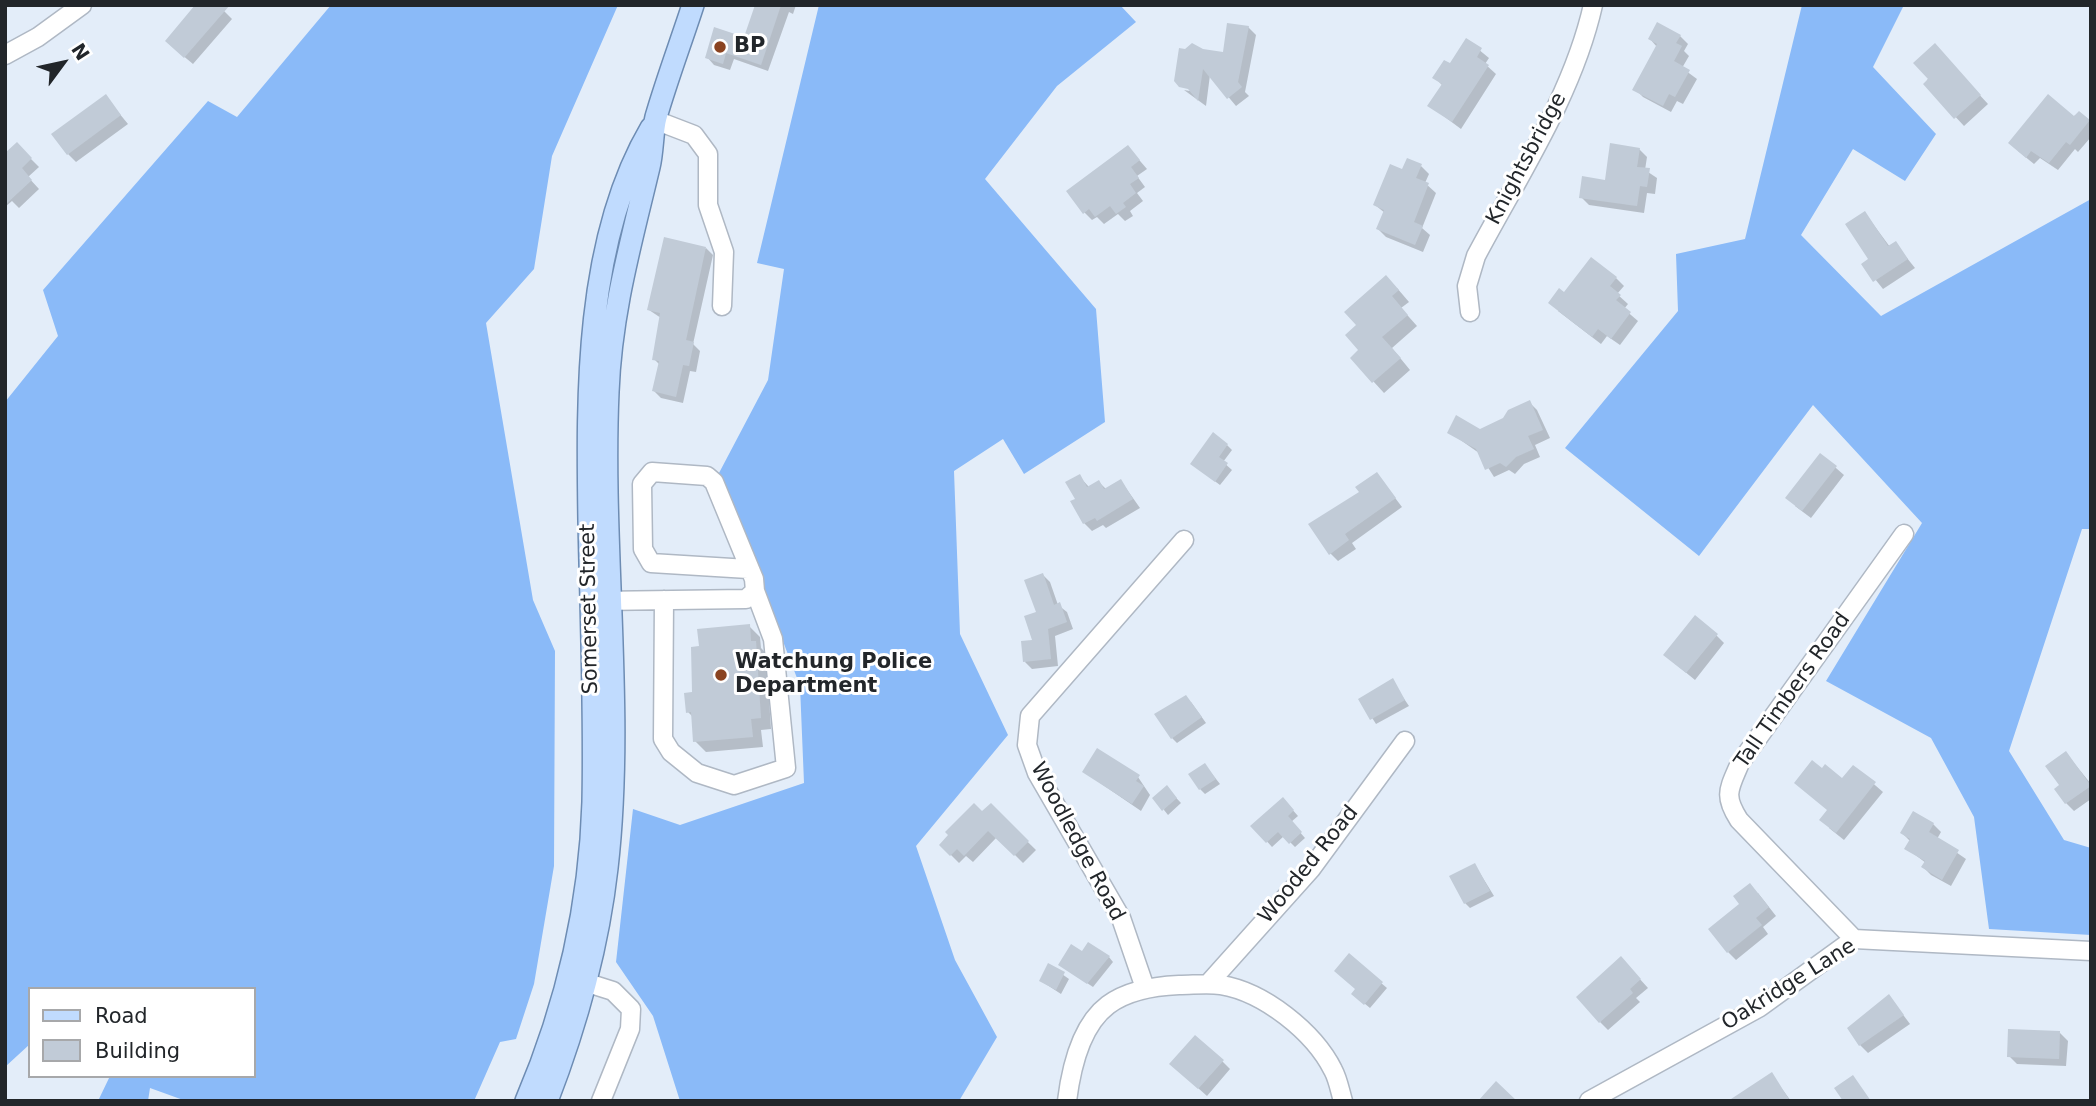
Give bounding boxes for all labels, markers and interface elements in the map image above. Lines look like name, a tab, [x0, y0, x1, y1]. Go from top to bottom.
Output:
north arrow	[28, 28, 98, 98]
place label: BP	[734, 34, 765, 60]
text: N	[67, 39, 94, 64]
marker: BP	[712, 39, 728, 55]
street label: Knightsbridge	[1482, 89, 1572, 229]
street label: Somerset Street	[576, 523, 604, 695]
street label: Tall Timbers Road	[1730, 608, 1856, 774]
place label: Watchung Police Department	[735, 650, 932, 700]
marker: Watchung Police Department	[713, 667, 729, 683]
street label: Woodledge Road	[1024, 758, 1130, 926]
street label: Wooded Road	[1254, 801, 1364, 929]
street label: Oakridge Lane	[1717, 934, 1861, 1036]
legend	[28, 987, 256, 1078]
text: Road	[95, 1004, 148, 1028]
text: Building	[95, 1039, 180, 1063]

